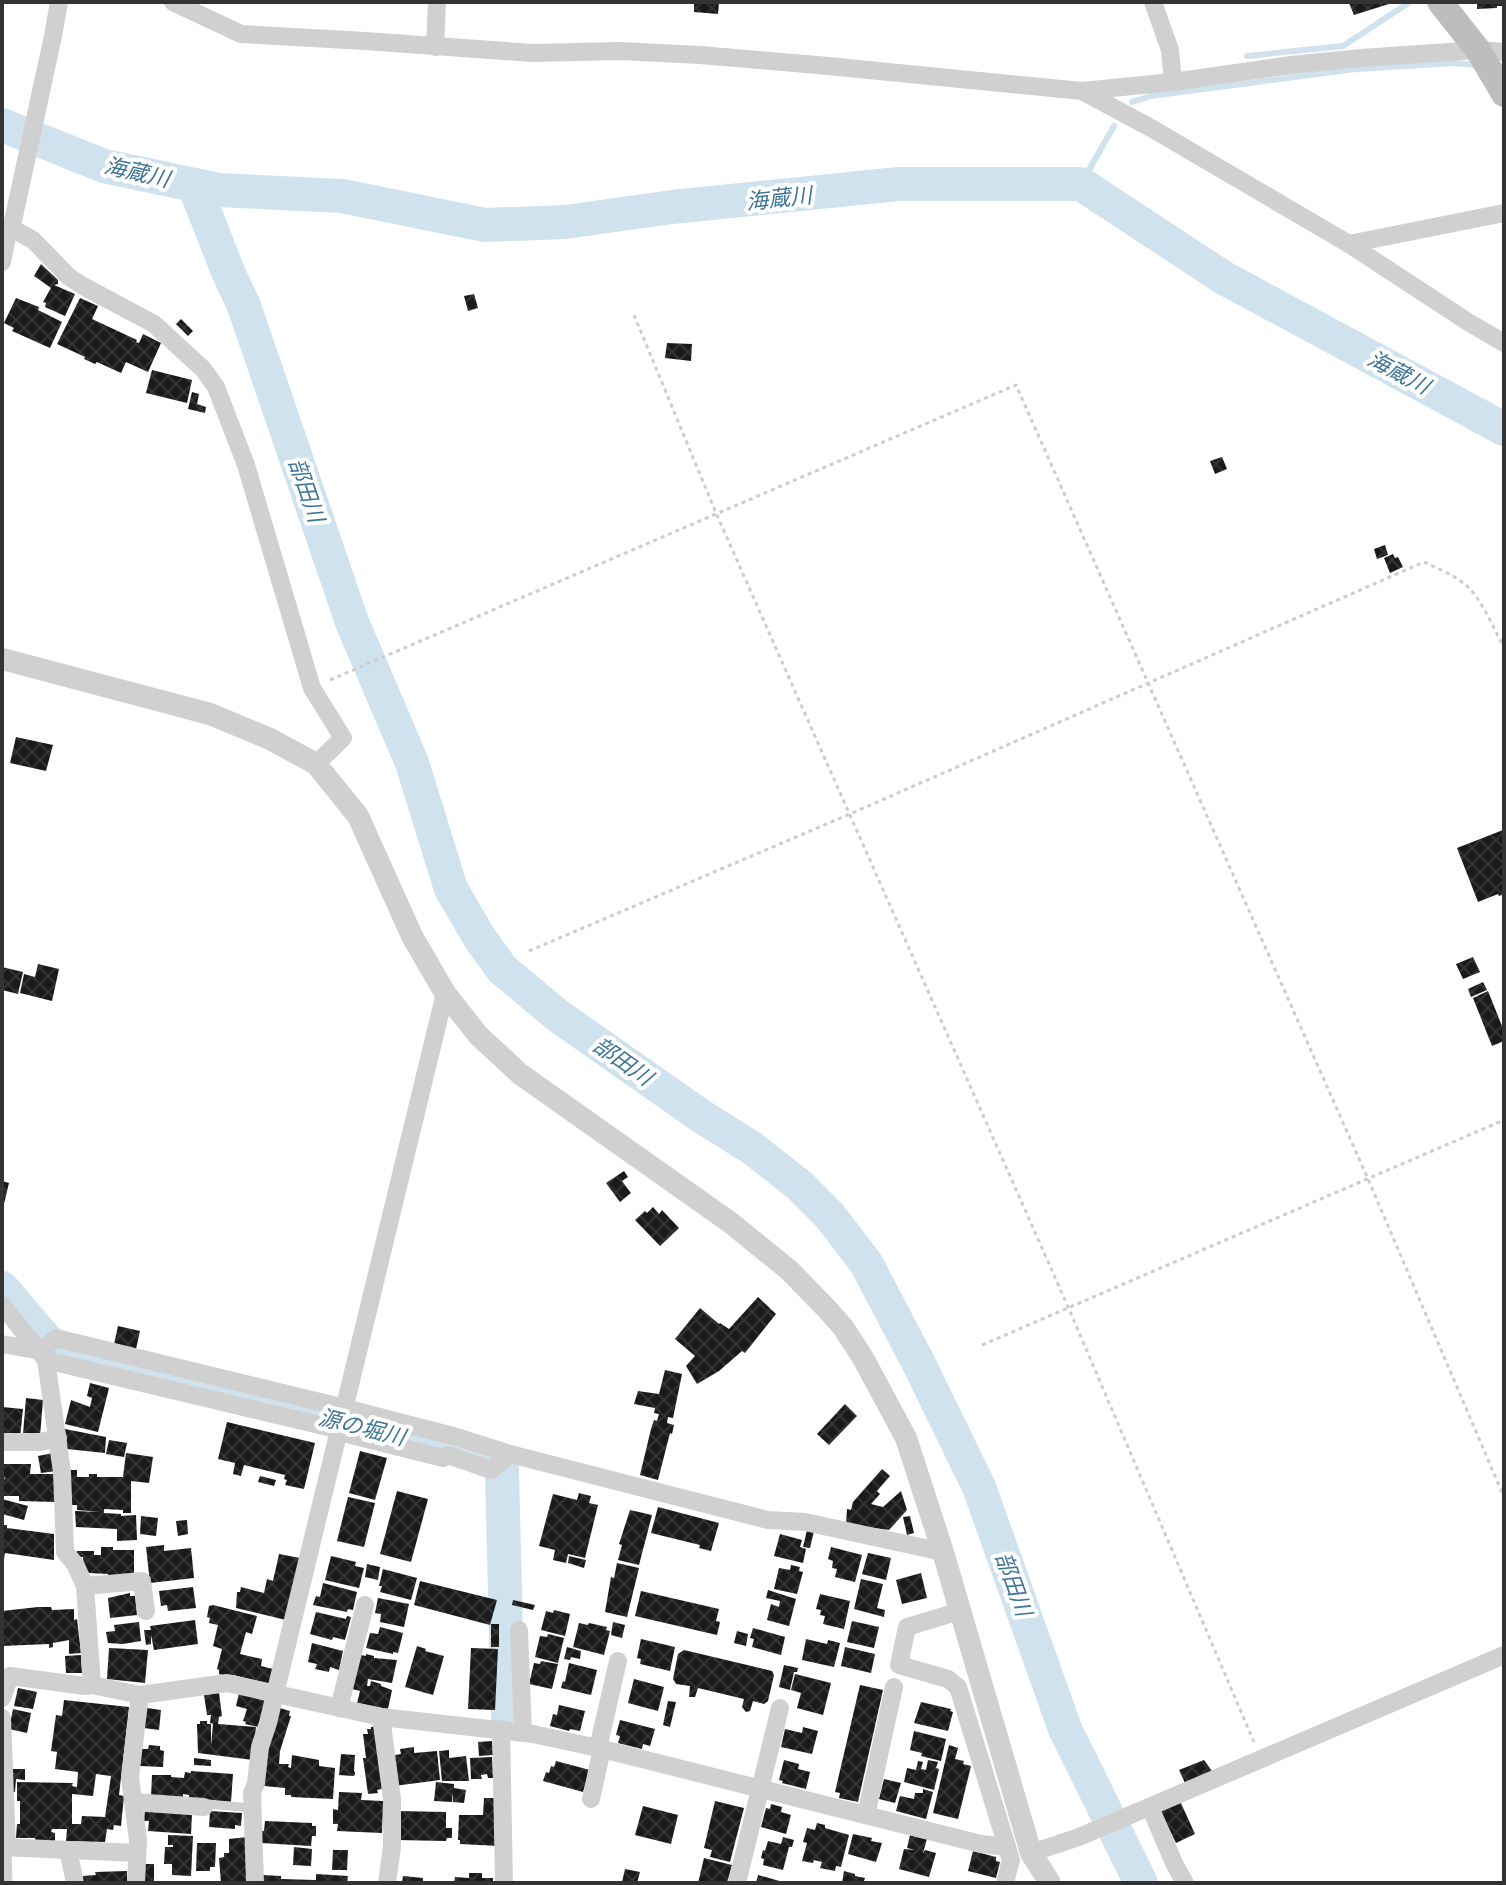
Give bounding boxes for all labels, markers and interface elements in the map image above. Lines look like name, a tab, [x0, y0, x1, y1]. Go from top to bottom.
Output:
water label: 海蔵川	[102, 151, 174, 194]
water label: 海蔵川	[745, 180, 815, 215]
water label: 海蔵川	[1363, 344, 1436, 401]
water label: 部田川	[283, 454, 332, 528]
water label: 部田川	[588, 1031, 660, 1093]
water label: 源の堀川	[316, 1403, 410, 1452]
water label: 部田川	[990, 1548, 1039, 1622]

